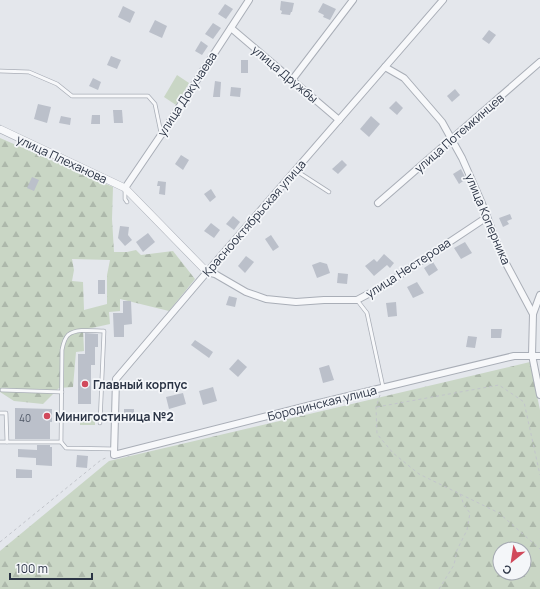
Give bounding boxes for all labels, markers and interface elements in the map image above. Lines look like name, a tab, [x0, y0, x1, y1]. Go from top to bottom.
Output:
street label: улица Дружбы	[248, 41, 322, 107]
street label: улица Докучаева	[153, 48, 221, 140]
street label: улица Потемкинцев	[411, 89, 508, 177]
street label: улица Плеханова	[14, 131, 110, 187]
street label: Краснооктябрьская улица	[198, 156, 310, 280]
street label: улица Коперника	[461, 171, 515, 267]
street label: улица Нестерова	[362, 234, 454, 302]
place label: Главный корпус	[93, 376, 187, 393]
marker: Главный корпус	[80, 379, 90, 389]
street label: Бородинская улица	[266, 381, 378, 425]
place label: Минигостиница №2	[55, 408, 174, 425]
house number: 40	[19, 411, 31, 425]
marker: Минигостиница №2	[42, 411, 52, 421]
north arrow	[492, 541, 532, 581]
scale bar	[10, 555, 92, 581]
text: 100 m	[16, 560, 48, 577]
text: С	[499, 562, 514, 579]

